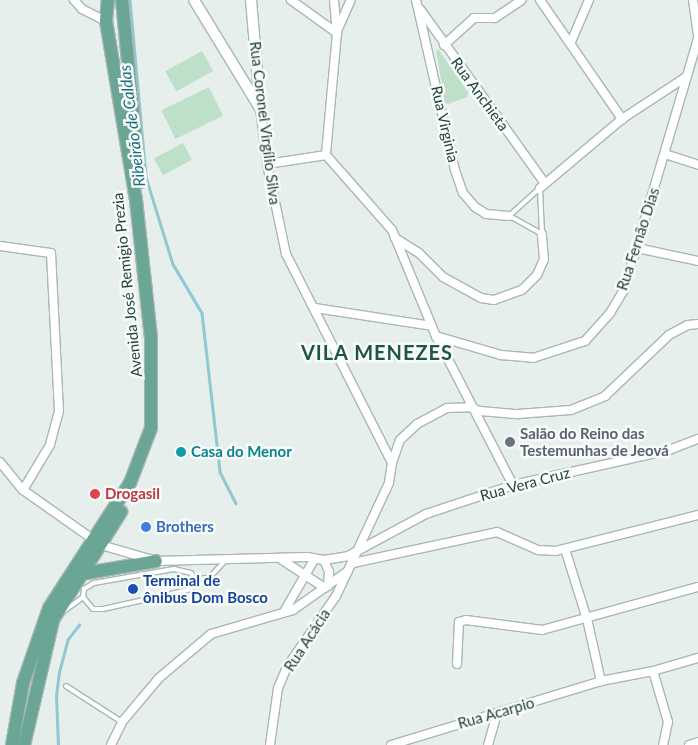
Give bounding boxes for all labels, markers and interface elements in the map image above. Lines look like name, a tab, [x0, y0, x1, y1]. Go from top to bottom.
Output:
street label: Rua Coronel Virgílio Silva	[246, 40, 284, 206]
street label: Rua Anchieta	[447, 53, 513, 135]
water label: Ribeirão de Caldas	[115, 64, 149, 188]
street label: Rua Virginia	[427, 84, 463, 164]
street label: Rua Fernão Dias	[613, 185, 663, 293]
street label: Avenida José Remigio Prezia	[108, 192, 146, 378]
district label: VILA MENEZES	[299, 340, 455, 364]
place label: Salão do Reino das Testemunhas de Jeová	[520, 424, 669, 459]
marker: Salão do Reino das Testemunhas de Jeová	[504, 436, 516, 448]
place label: Casa do Menor	[191, 443, 292, 461]
marker: Casa do Menor	[175, 446, 187, 458]
street label: Rua Vera Cruz	[478, 463, 572, 505]
place label: Drogasil	[105, 485, 160, 503]
marker: Drogasil	[89, 488, 101, 500]
place label: Brothers	[156, 518, 214, 536]
marker: Brothers	[140, 521, 152, 533]
place label: Terminal de ônibus Dom Bosco	[143, 571, 268, 606]
marker: Terminal de ônibus Dom Bosco	[127, 583, 139, 595]
street label: Rua Acácia	[280, 605, 334, 675]
street label: Rua Acarpio	[455, 693, 537, 733]

